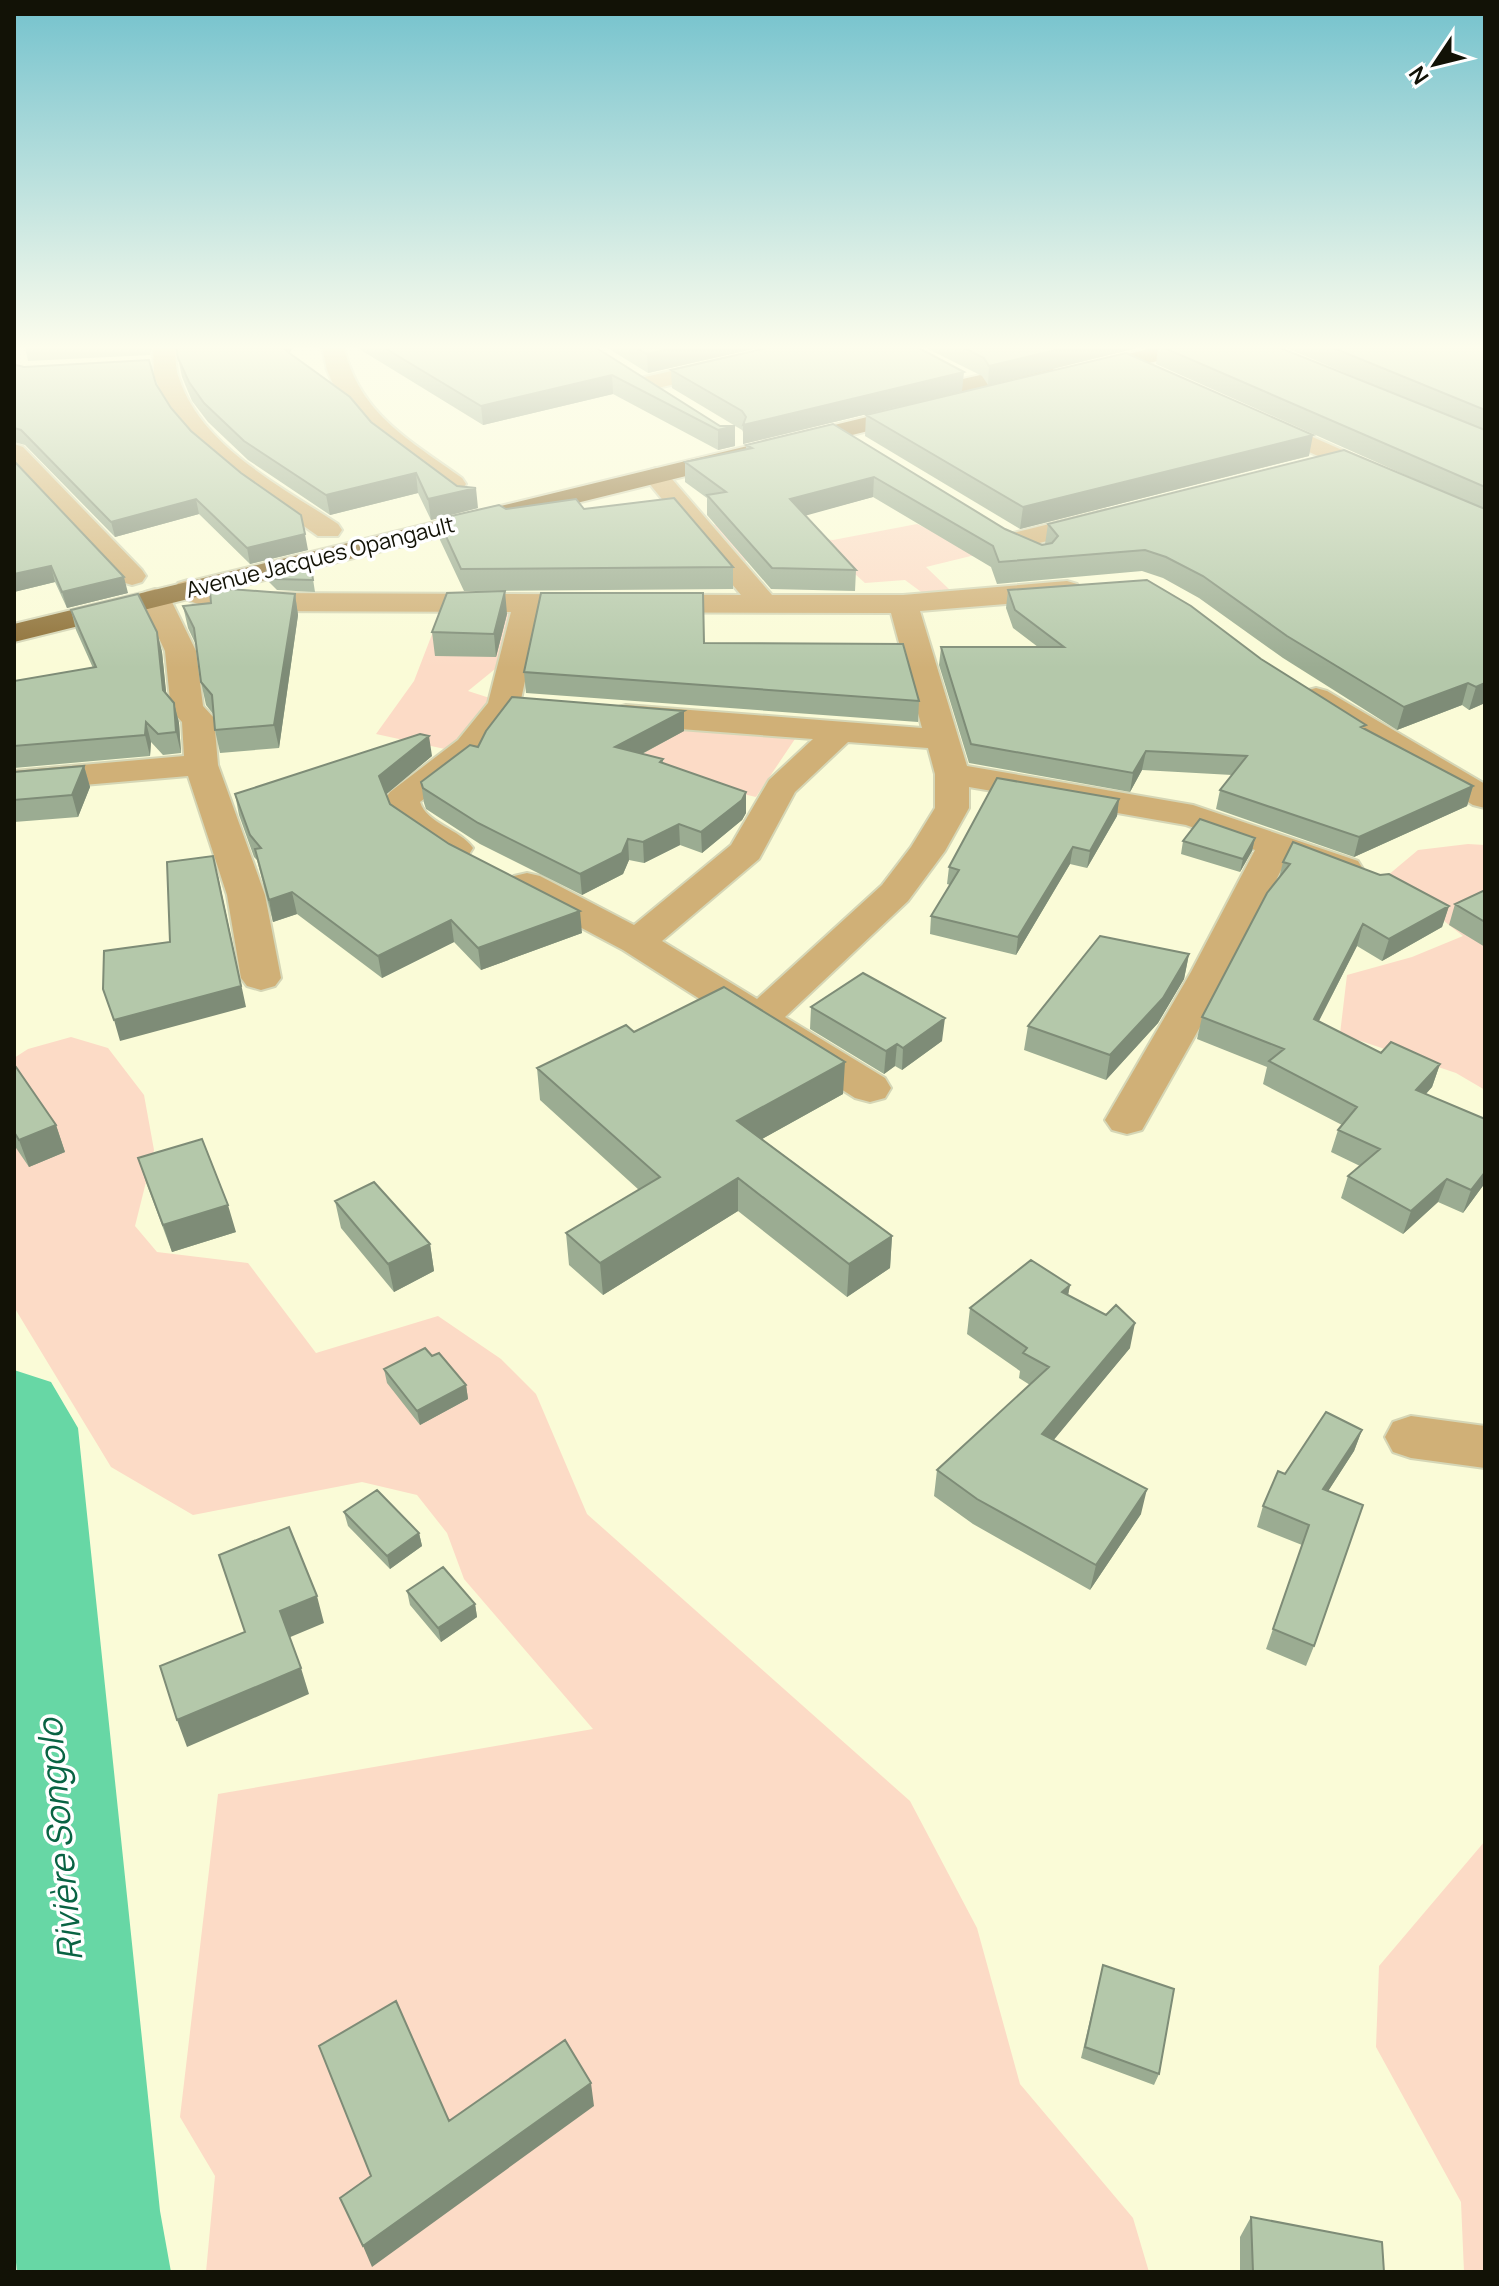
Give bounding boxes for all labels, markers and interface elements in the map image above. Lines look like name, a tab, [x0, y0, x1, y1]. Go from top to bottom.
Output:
north arrow	[1395, 24, 1475, 104]
text: N	[1402, 60, 1435, 91]
street label: Avenue Jacques Opangault	[183, 509, 458, 605]
water label: Rivière Songolo	[25, 1715, 92, 1963]

